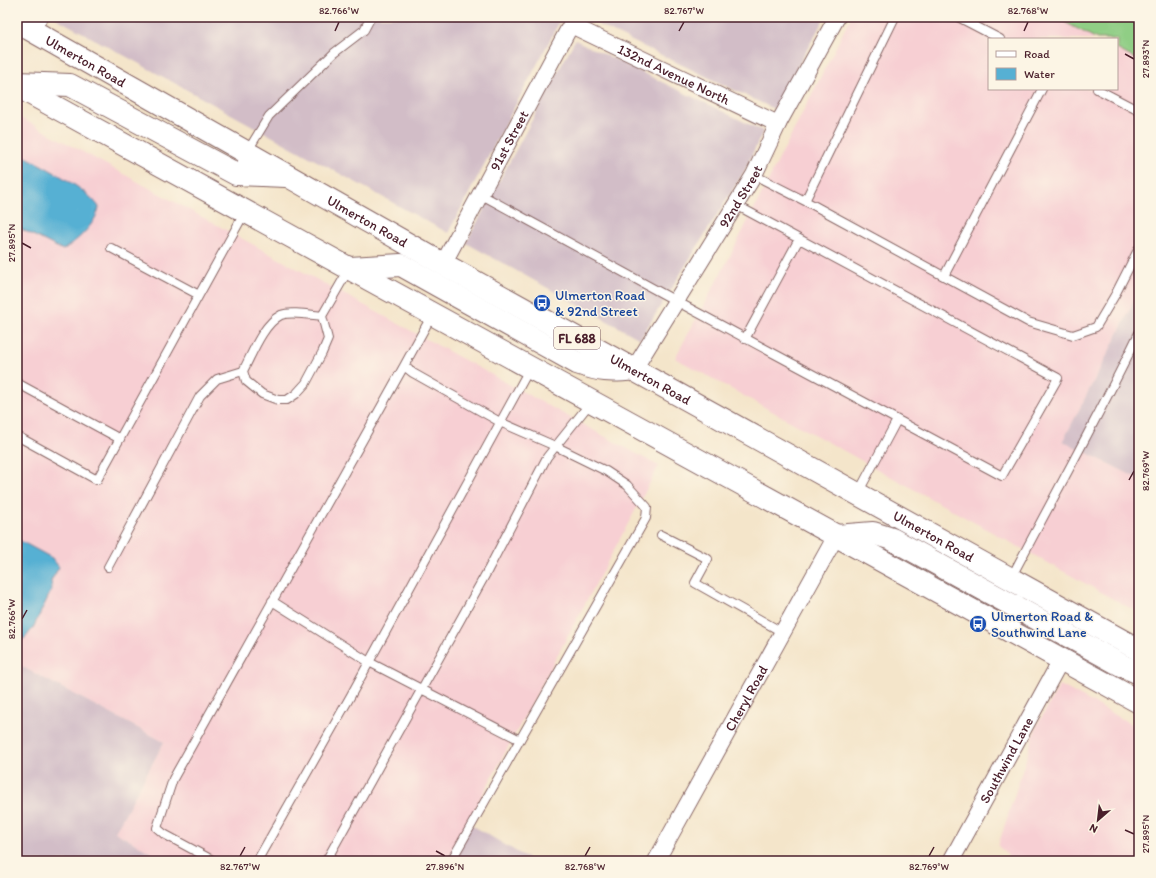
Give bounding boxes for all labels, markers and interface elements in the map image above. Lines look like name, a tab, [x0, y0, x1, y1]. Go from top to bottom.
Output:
text: 82.766°W	[319, 4, 360, 17]
text: 82.767°W	[664, 4, 704, 17]
text: 82.768°W	[1008, 4, 1049, 17]
street label: Ulmerton Road	[42, 32, 129, 91]
legend	[988, 38, 1118, 90]
text: 27.893°N	[1139, 39, 1152, 78]
street label: 132nd Avenue North	[615, 41, 733, 109]
text: Road	[1024, 47, 1050, 61]
text: Water	[1024, 67, 1055, 81]
street label: 91st Street	[486, 108, 532, 174]
street label: 92nd Street	[715, 162, 766, 231]
street label: Ulmerton Road	[324, 192, 411, 251]
text: 27.895°N	[5, 224, 18, 262]
place label: Ulmerton Road & 92nd Street	[555, 287, 646, 320]
bus stop icon: Ulmerton Road & 92nd Street	[532, 293, 552, 313]
road number: FL 688	[554, 327, 600, 349]
street label: Ulmerton Road	[606, 350, 694, 409]
text: 82.769°W	[1139, 450, 1152, 491]
street label: Ulmerton Road	[890, 507, 977, 566]
text: 82.766°W	[5, 598, 18, 639]
place label: Ulmerton Road & Southwind Lane	[991, 608, 1093, 641]
bus stop icon: Ulmerton Road & Southwind Lane	[968, 614, 988, 634]
street label: Cheryl Road	[722, 662, 772, 734]
street label: Southwind Lane	[976, 714, 1037, 806]
north arrow	[1078, 800, 1118, 840]
text: 27.895°N	[1139, 815, 1152, 853]
text: N	[1087, 821, 1100, 836]
text: 82.767°W	[220, 860, 260, 873]
text: 27.896°N	[426, 860, 464, 873]
text: 82.768°W	[565, 860, 606, 873]
text: 82.769°W	[909, 860, 950, 873]

